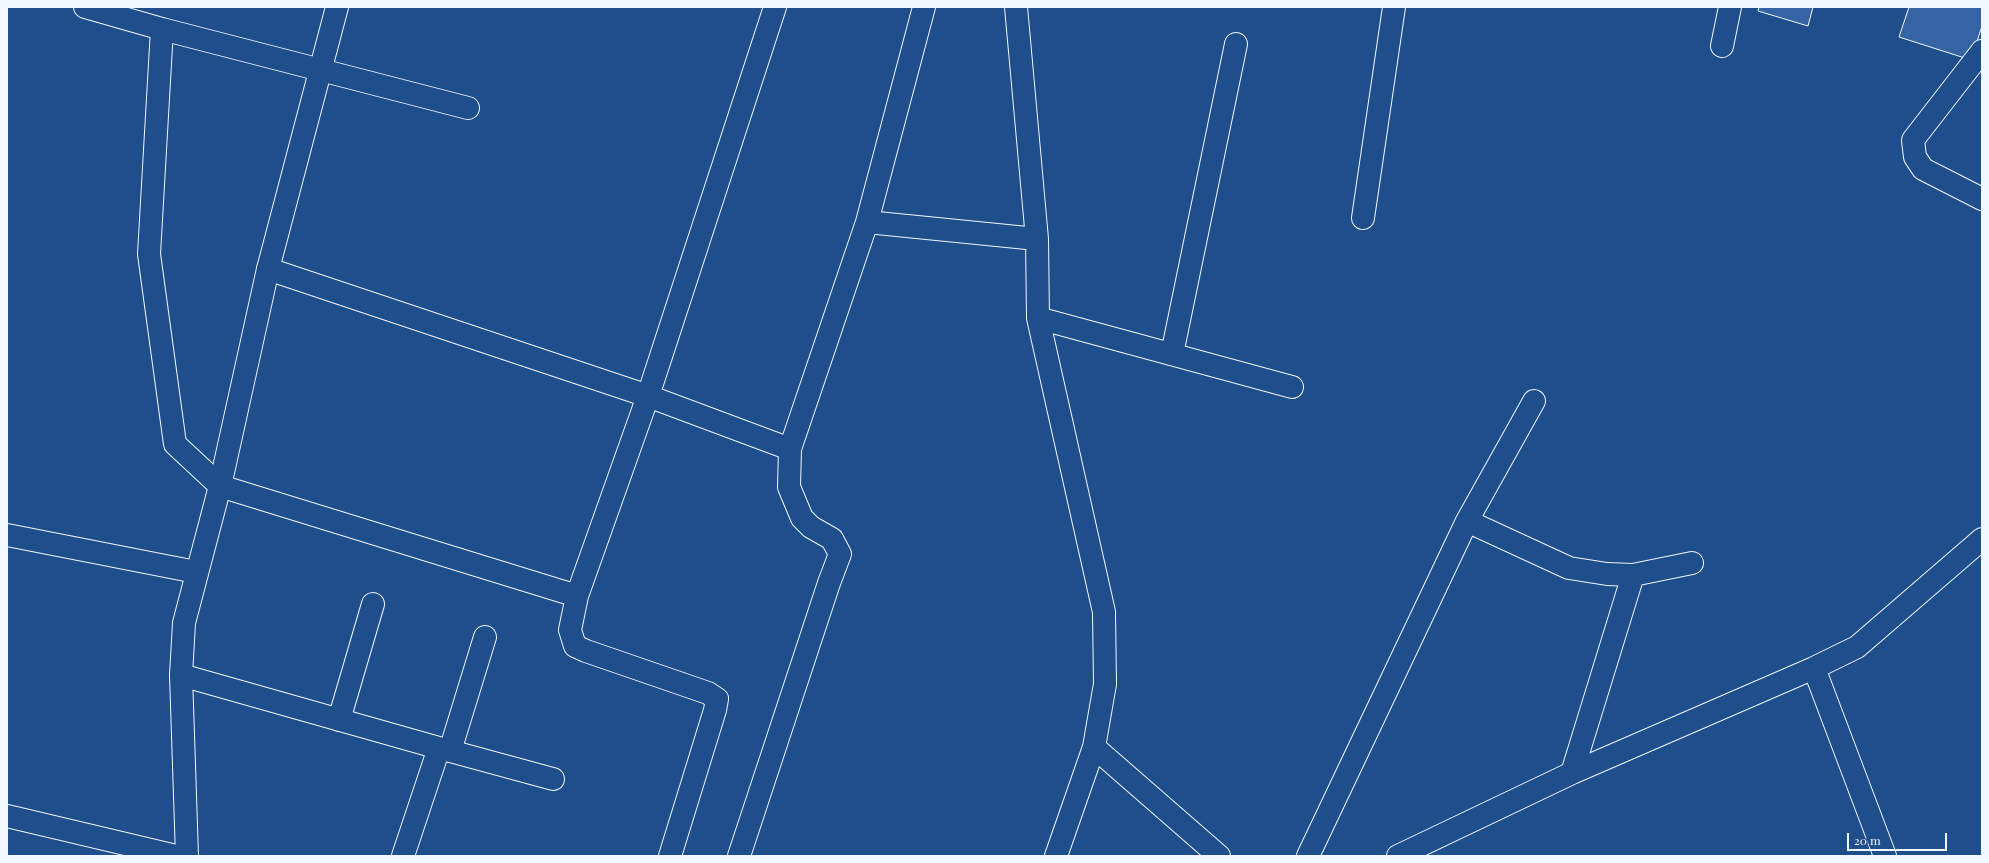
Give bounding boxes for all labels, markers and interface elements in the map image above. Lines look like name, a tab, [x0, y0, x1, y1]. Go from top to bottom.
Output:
scale bar	[1849, 825, 1949, 851]
text: 20 m	[1854, 832, 1881, 848]

